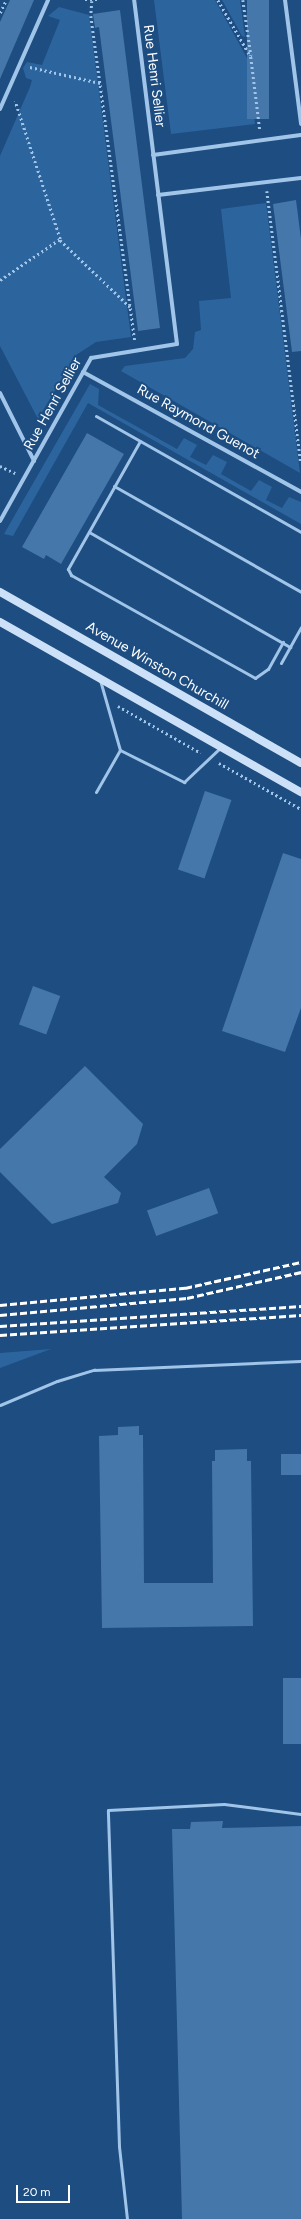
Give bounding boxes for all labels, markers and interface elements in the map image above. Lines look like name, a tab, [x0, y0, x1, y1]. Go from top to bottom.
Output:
street label: Rue Henri Sellier	[139, 24, 169, 128]
street label: Rue Henri Sellier	[21, 355, 85, 453]
street label: Rue Raymond Guenot	[134, 381, 262, 463]
street label: Avenue Winston Churchill	[83, 618, 231, 714]
scale bar	[18, 2177, 72, 2203]
text: 20 m	[23, 2185, 51, 2199]

